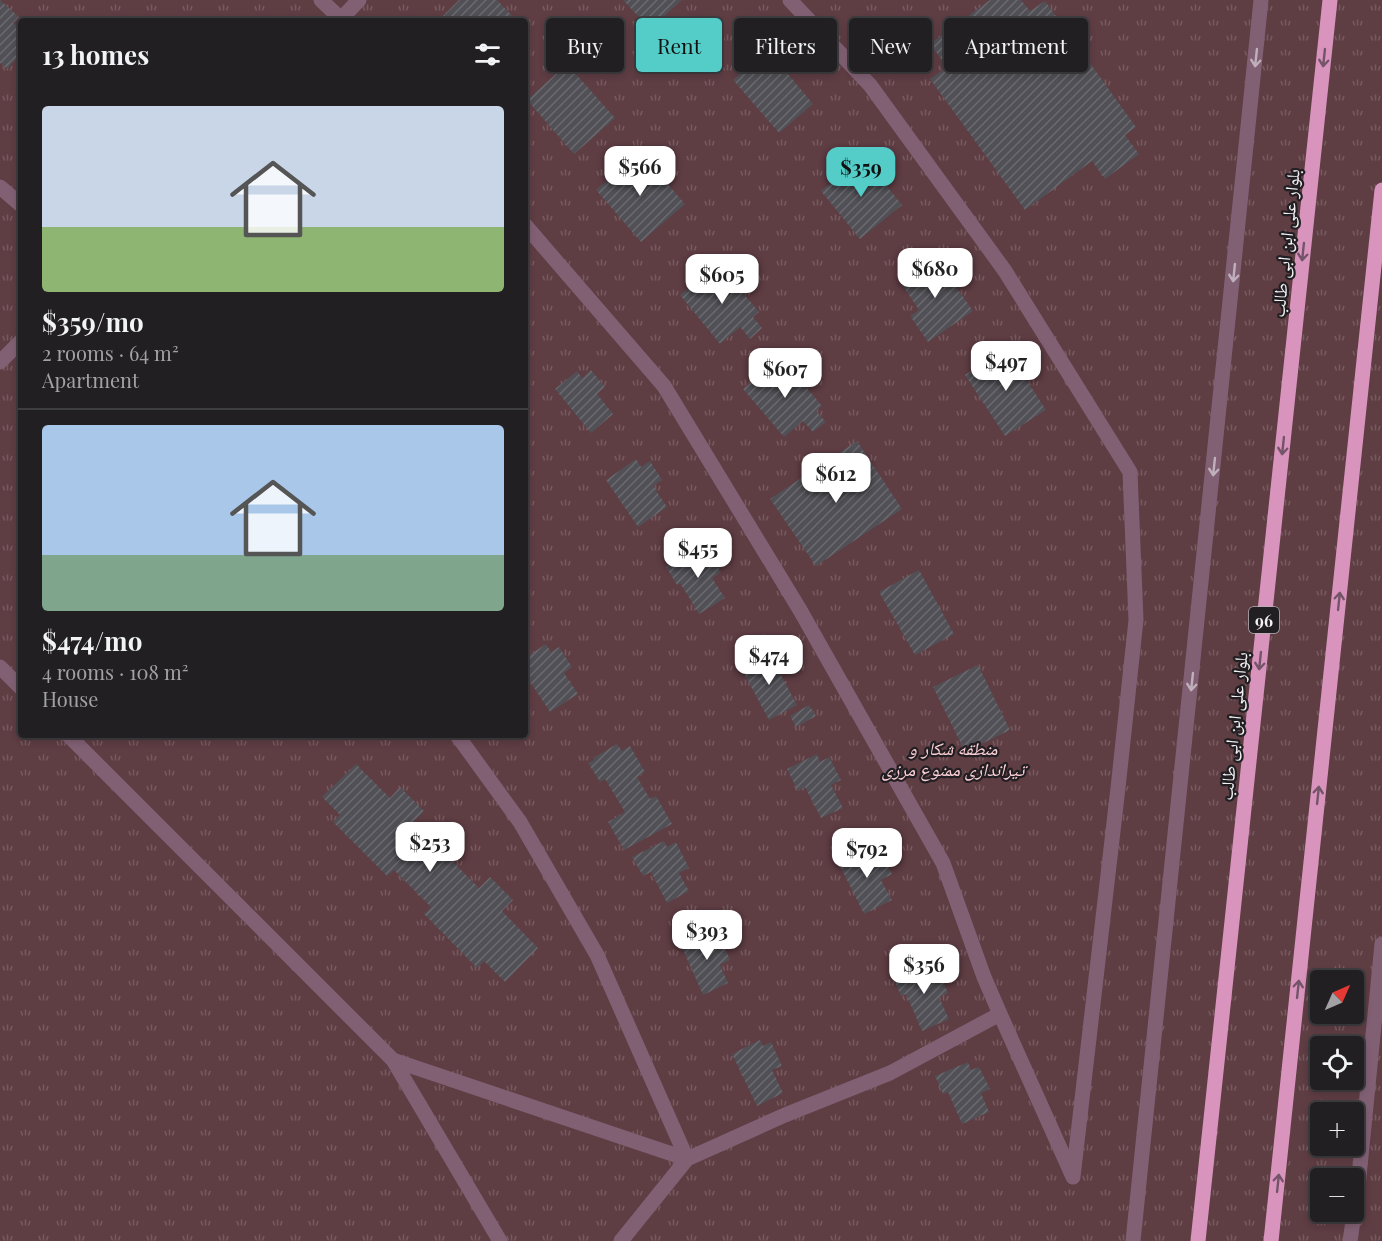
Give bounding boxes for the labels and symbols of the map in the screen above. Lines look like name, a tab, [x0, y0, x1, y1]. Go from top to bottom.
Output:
one-way arrow	[1250, 48, 1261, 68]
one-way arrow	[1318, 48, 1329, 68]
pin: $566	[604, 146, 676, 197]
pin: $359	[825, 147, 897, 198]
street label: بلوار علی ابن ابی طالب	[1265, 168, 1305, 318]
one-way arrow	[1297, 242, 1308, 262]
pin: $680	[899, 248, 971, 299]
pin: $605	[686, 254, 758, 305]
one-way arrow	[1228, 263, 1239, 283]
pin: $497	[970, 341, 1042, 392]
pin: $607	[749, 348, 821, 399]
one-way arrow	[1277, 436, 1288, 455]
pin: $612	[800, 453, 872, 504]
one-way arrow	[1208, 457, 1219, 477]
pin: $455	[662, 528, 734, 579]
one-way arrow	[1334, 592, 1345, 611]
road number: 96	[1249, 607, 1279, 633]
pin: $474	[733, 635, 805, 686]
one-way arrow	[1254, 650, 1265, 670]
street label: بلوار علی ابن ابی طالب	[1213, 651, 1253, 801]
one-way arrow	[1186, 671, 1197, 691]
park label: منطقه شکار و تیراندازی ممنوع مرزی	[882, 736, 1028, 782]
one-way arrow	[1313, 786, 1324, 805]
pin: $253	[394, 822, 466, 873]
pin: $792	[831, 828, 903, 879]
pin: $393	[671, 910, 743, 961]
pin: $356	[888, 944, 960, 995]
north arrow	[1310, 970, 1364, 1024]
one-way arrow	[1293, 979, 1304, 999]
one-way arrow	[1272, 1173, 1283, 1193]

